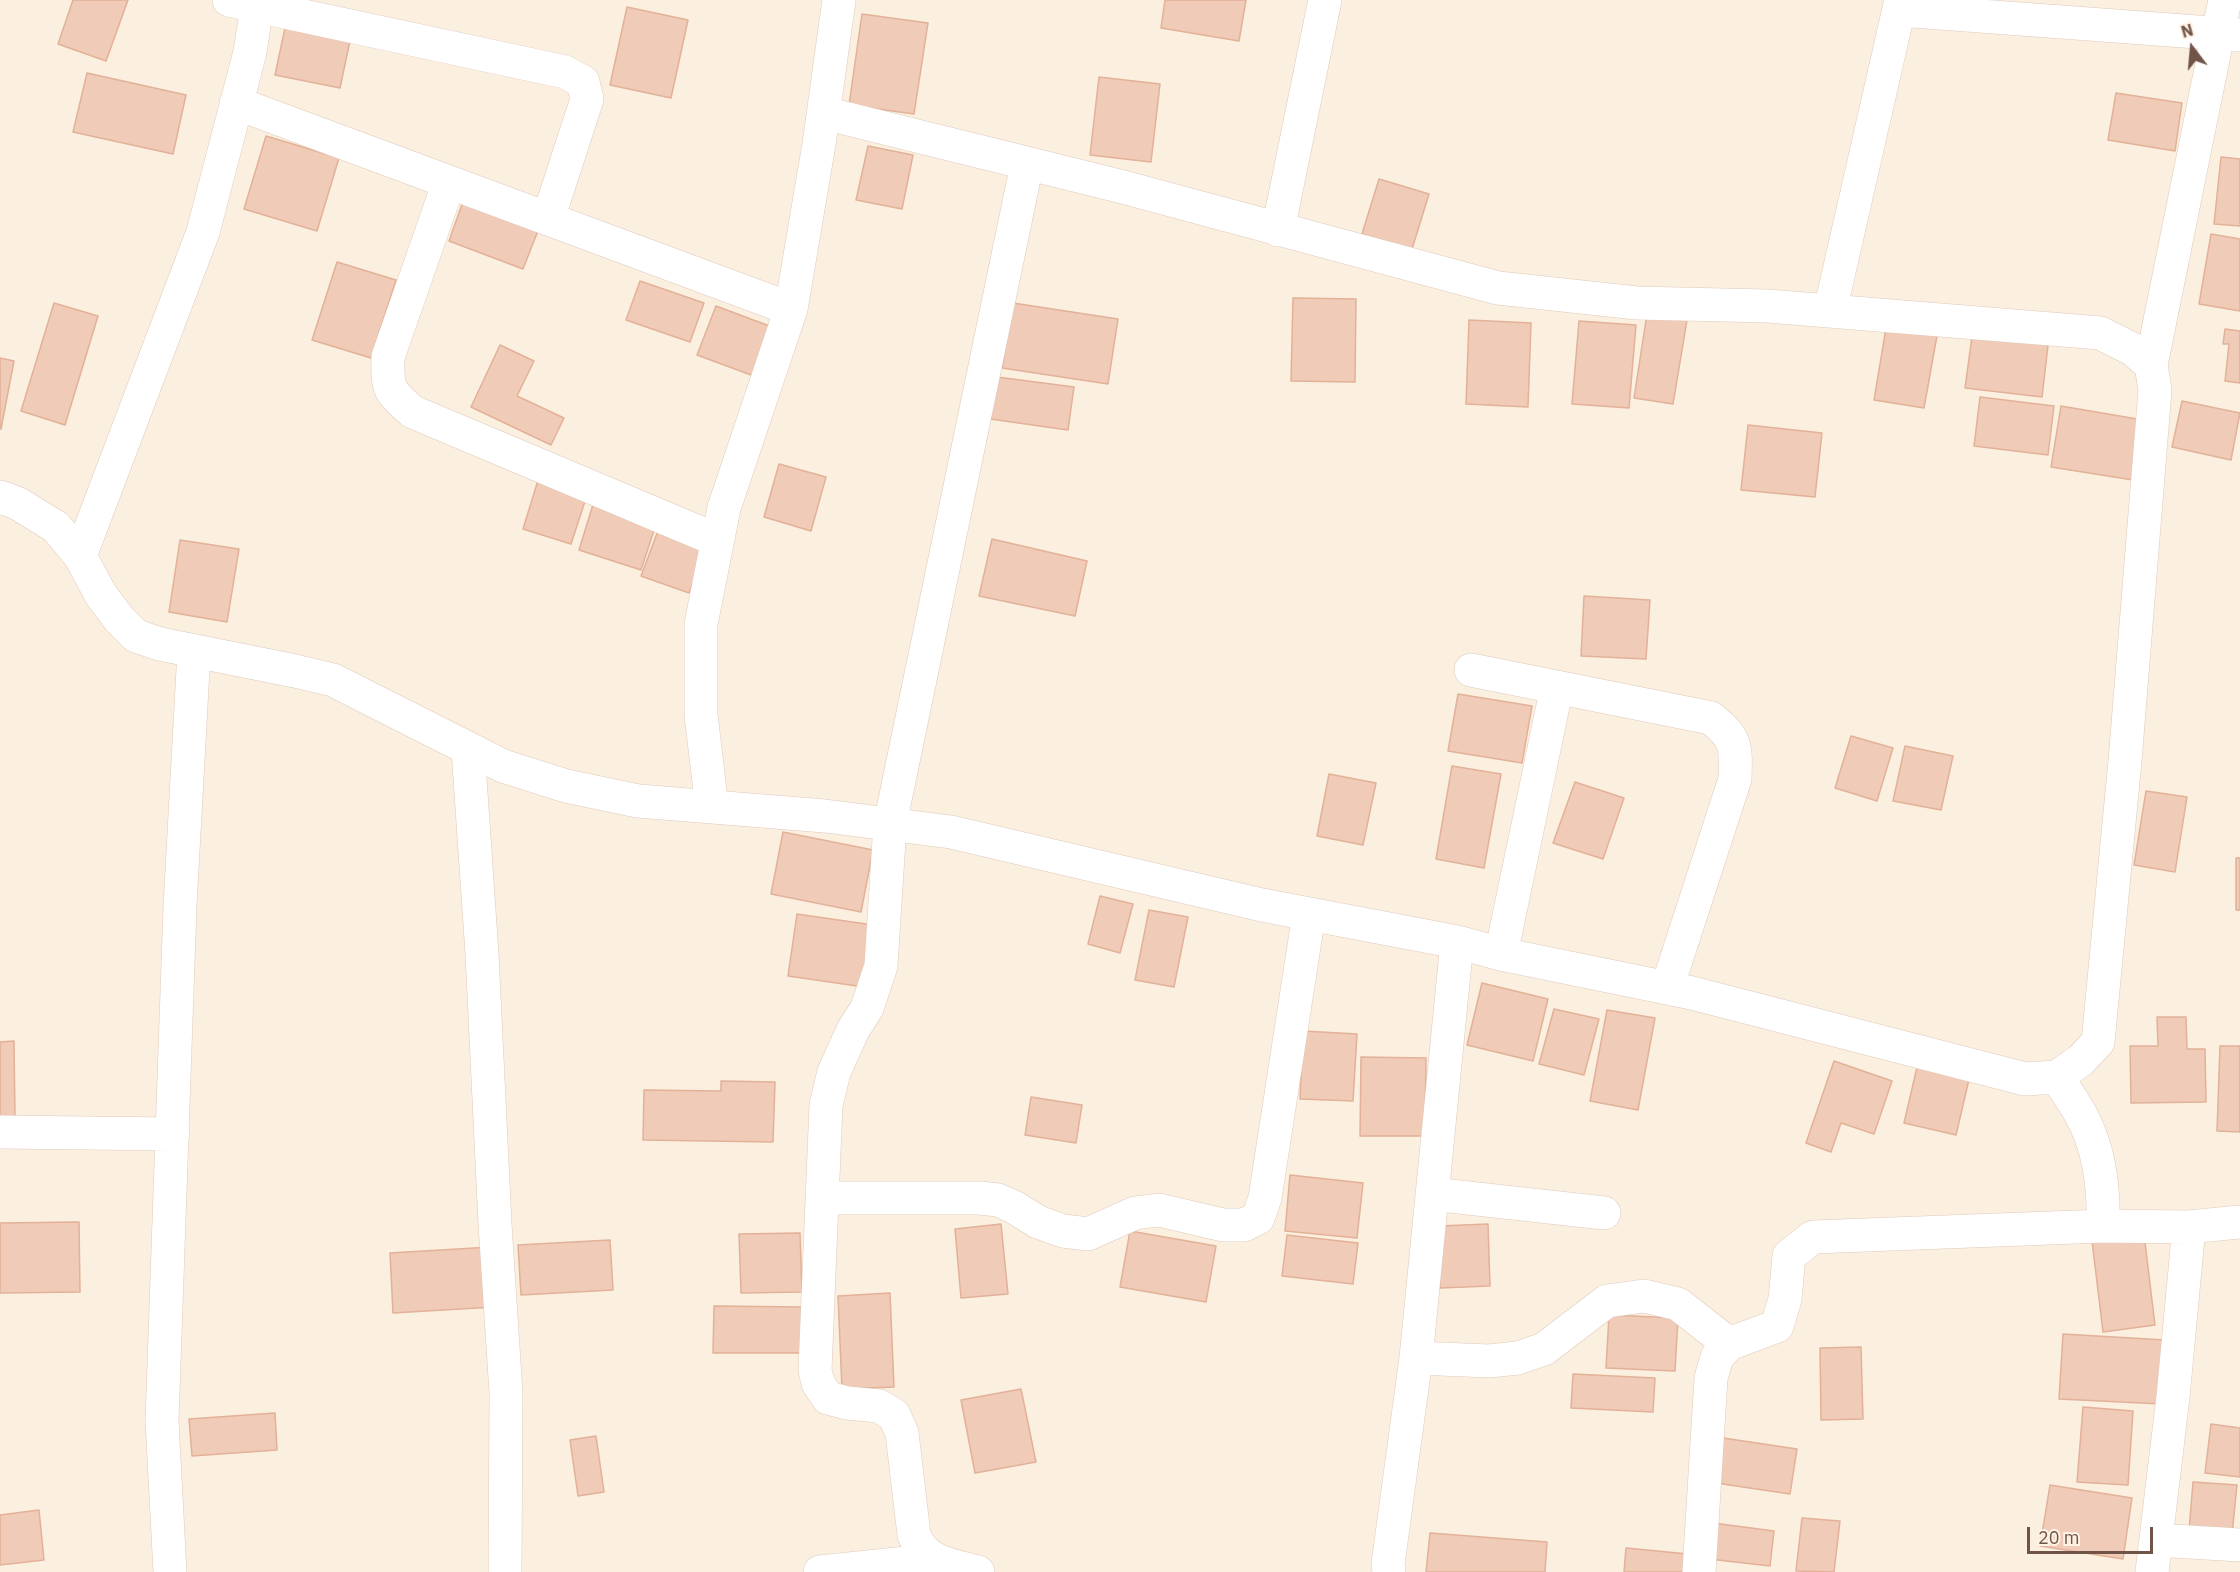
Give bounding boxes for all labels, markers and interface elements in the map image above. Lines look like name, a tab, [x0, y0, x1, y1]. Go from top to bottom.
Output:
north arrow	[2162, 18, 2222, 78]
text: N	[2179, 19, 2195, 42]
scale bar	[2030, 1515, 2156, 1553]
text: 20 m	[2038, 1526, 2080, 1549]

